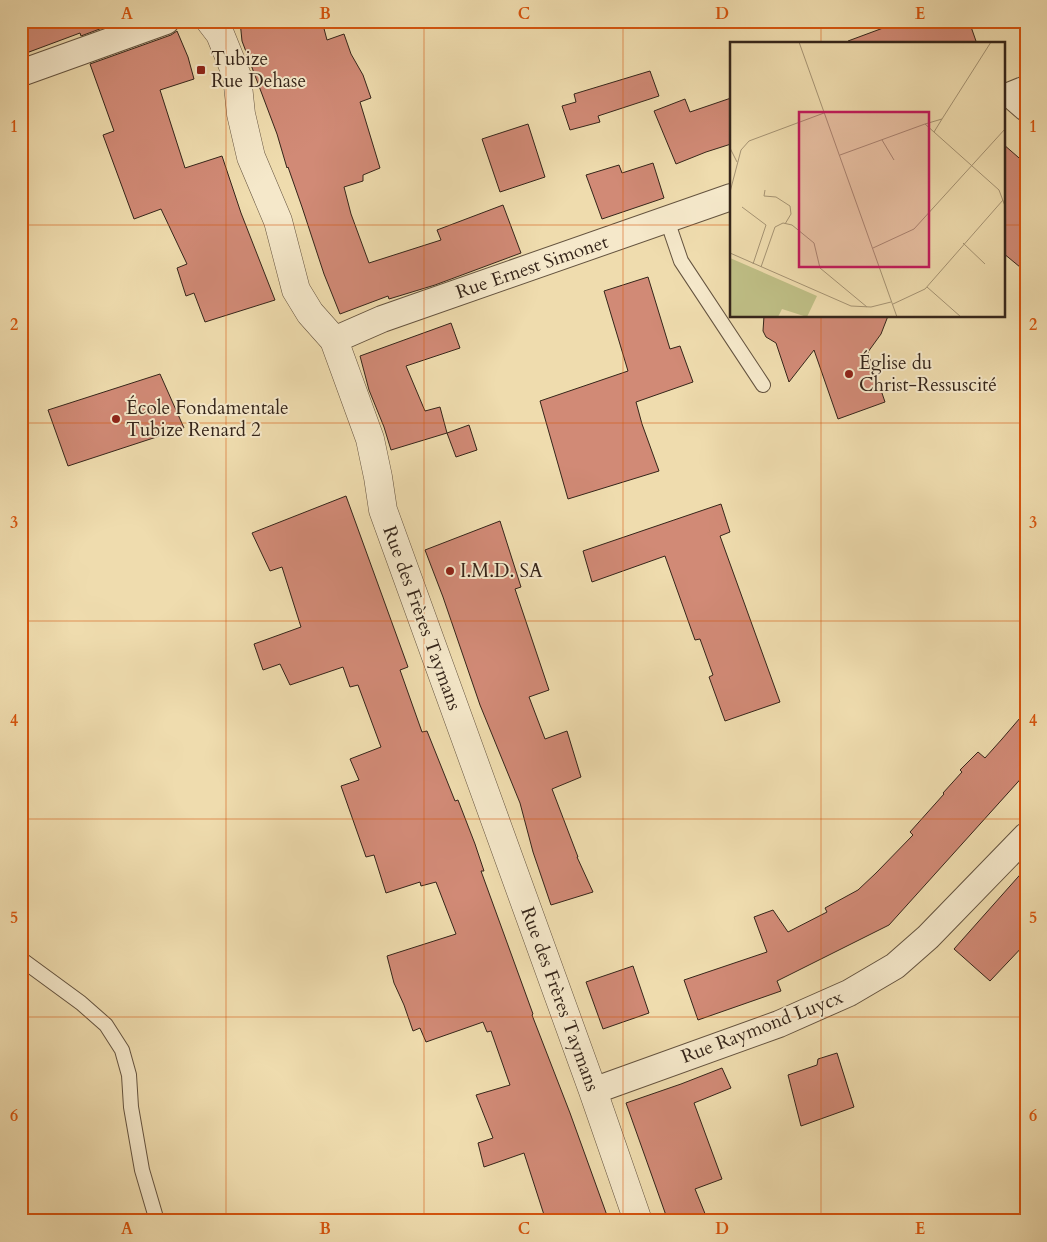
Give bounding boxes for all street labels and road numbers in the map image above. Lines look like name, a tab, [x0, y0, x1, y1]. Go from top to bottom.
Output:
street label: Rue Ernest Simonet	[452, 229, 612, 305]
street label: Rue des Frères Taymans	[377, 522, 467, 714]
street label: Rue des Frères Taymans	[515, 903, 605, 1095]
street label: Rue Raymond Luycx	[677, 984, 847, 1070]

